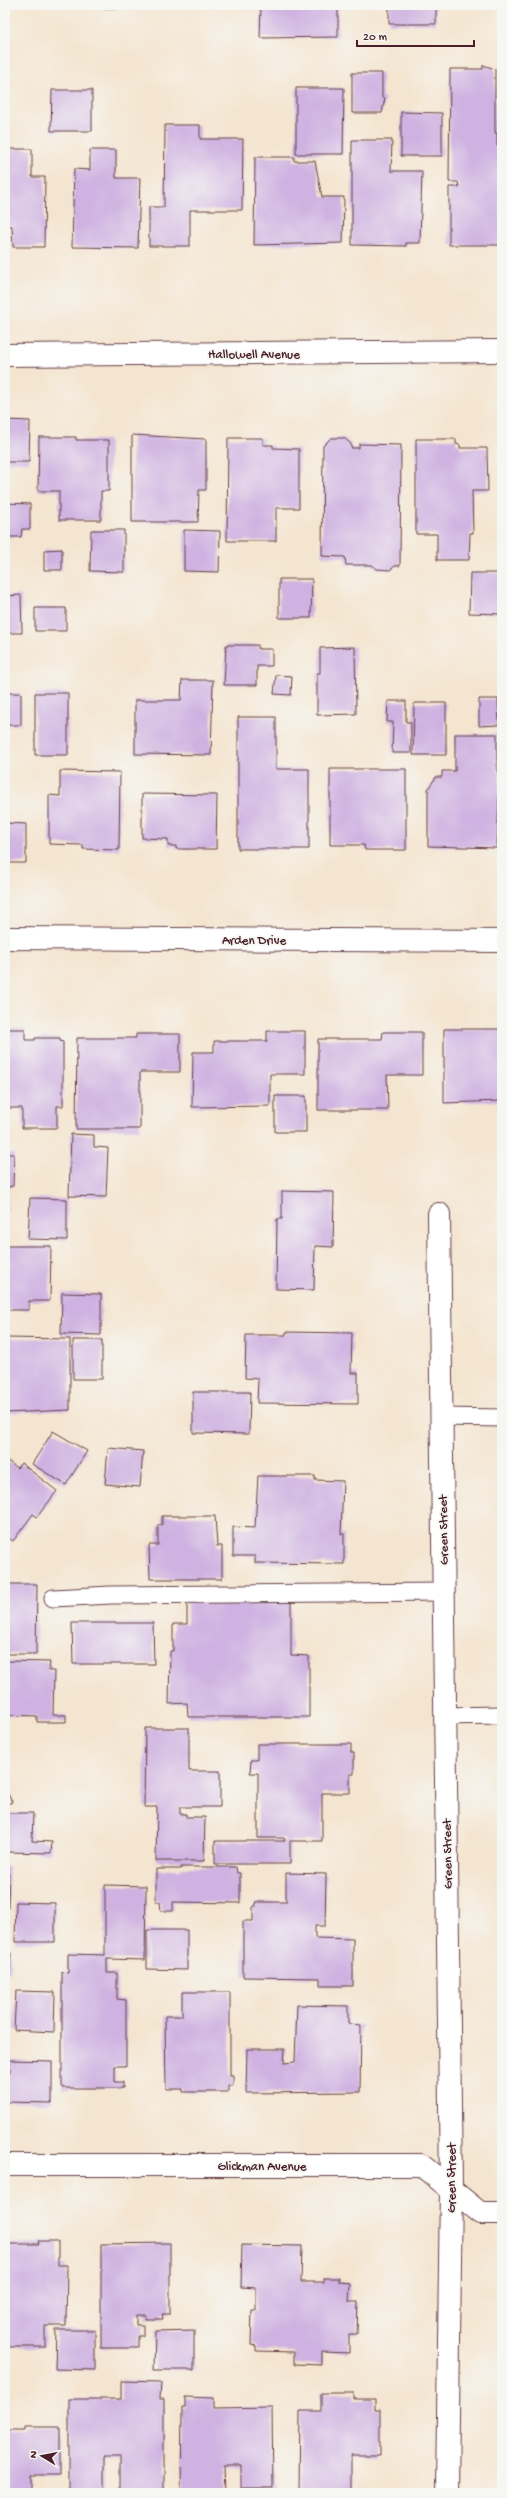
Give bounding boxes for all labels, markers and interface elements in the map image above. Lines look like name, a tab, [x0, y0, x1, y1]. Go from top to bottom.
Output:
scale bar	[357, 22, 474, 48]
text: 20 m	[363, 31, 388, 45]
street label: Hallowell Avenue	[208, 348, 300, 363]
street label: Arden Drive	[222, 934, 286, 949]
street label: Green Street	[436, 1493, 453, 1565]
street label: Green Street	[440, 1817, 457, 1889]
street label: Green Street	[445, 2141, 460, 2213]
street label: Glickman Avenue	[218, 2160, 307, 2175]
north arrow	[22, 2436, 62, 2476]
text: N	[28, 2450, 41, 2459]

